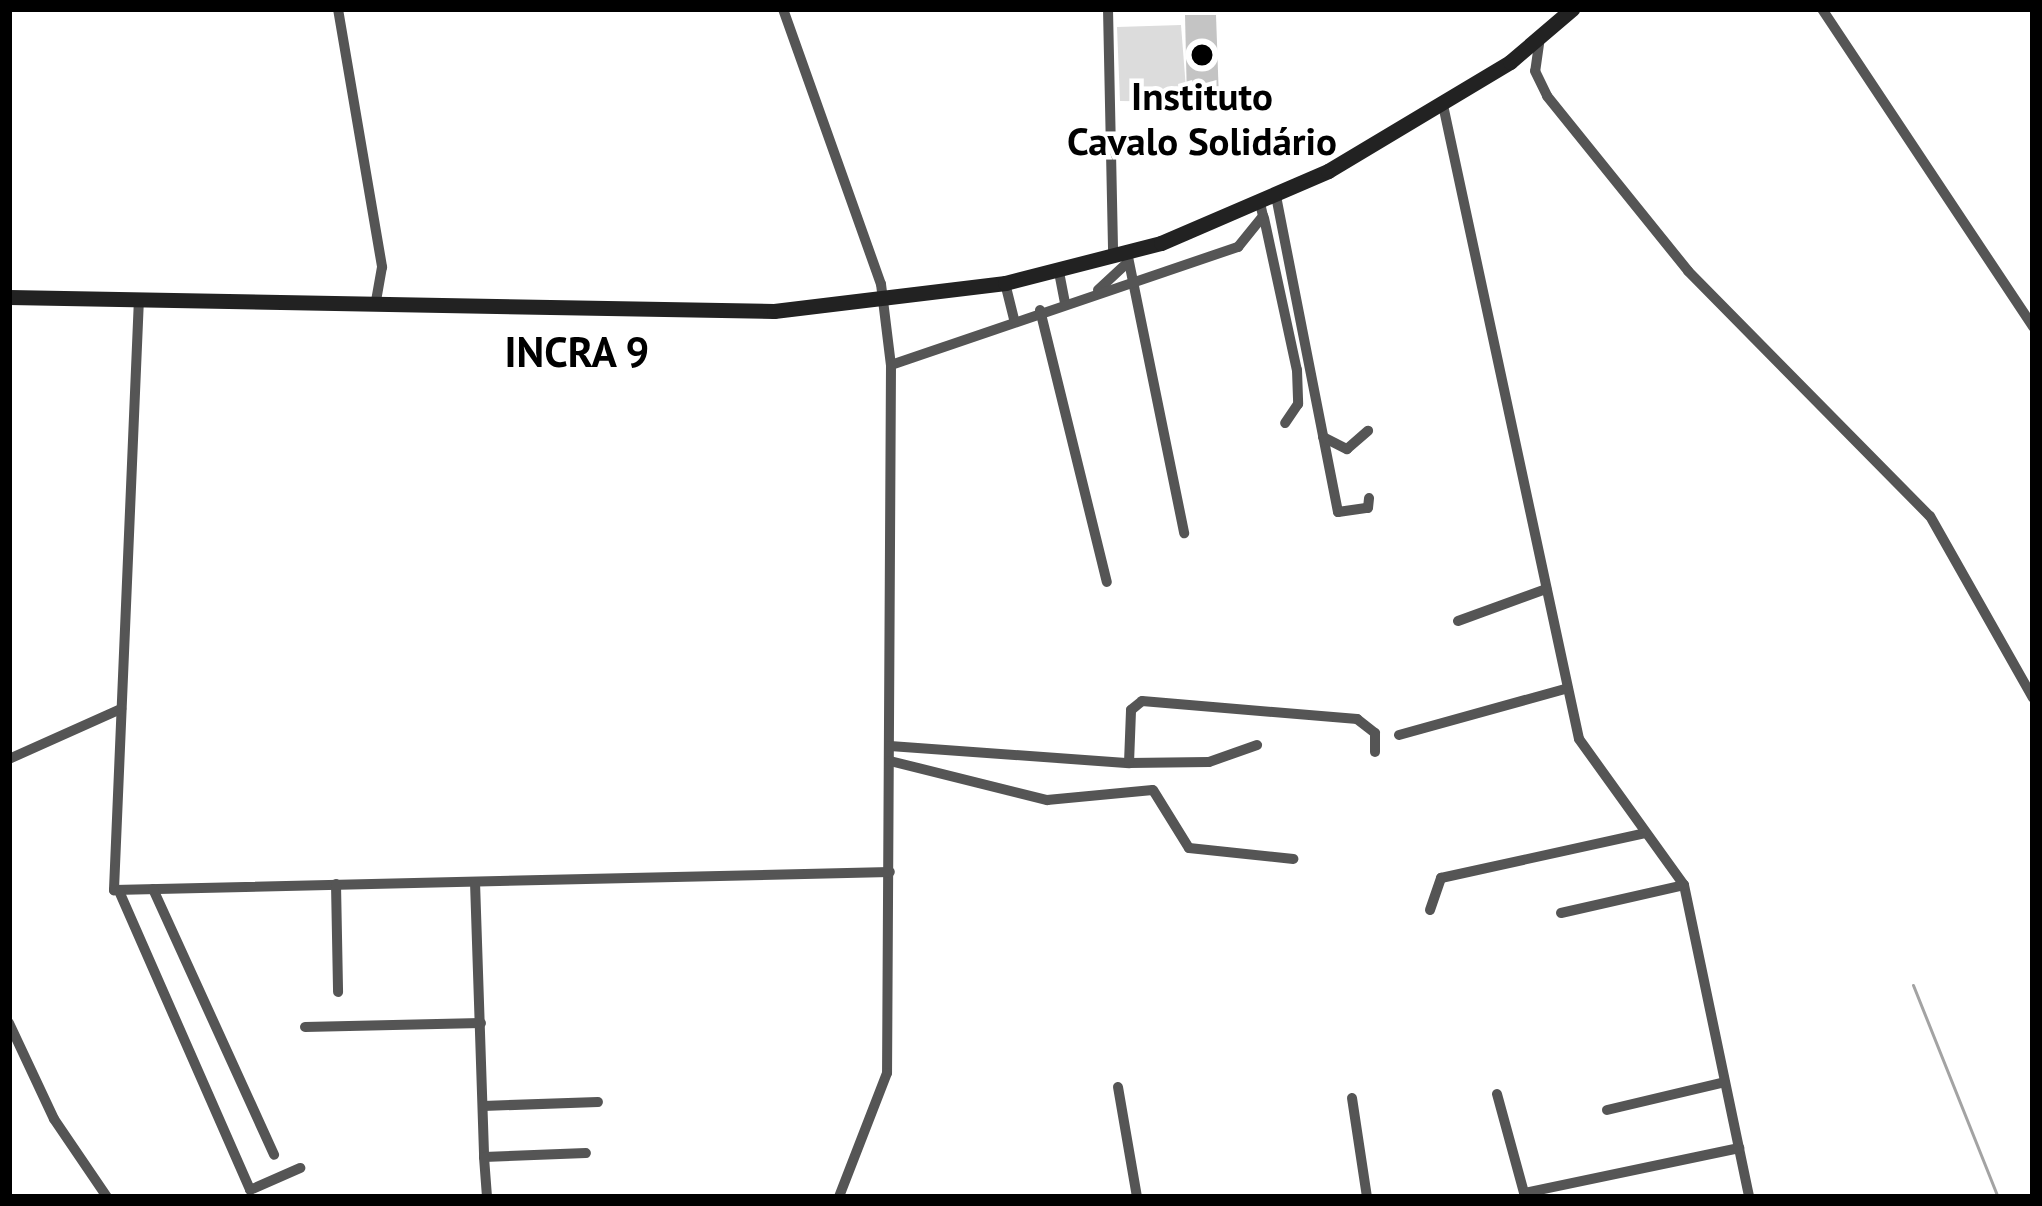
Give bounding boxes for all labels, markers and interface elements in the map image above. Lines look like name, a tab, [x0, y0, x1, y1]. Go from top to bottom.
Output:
marker: Instituto Cavalo Solidário	[1189, 42, 1215, 68]
place label: Instituto Cavalo Solidário	[1067, 74, 1337, 165]
district label: INCRA 9	[504, 327, 650, 377]

